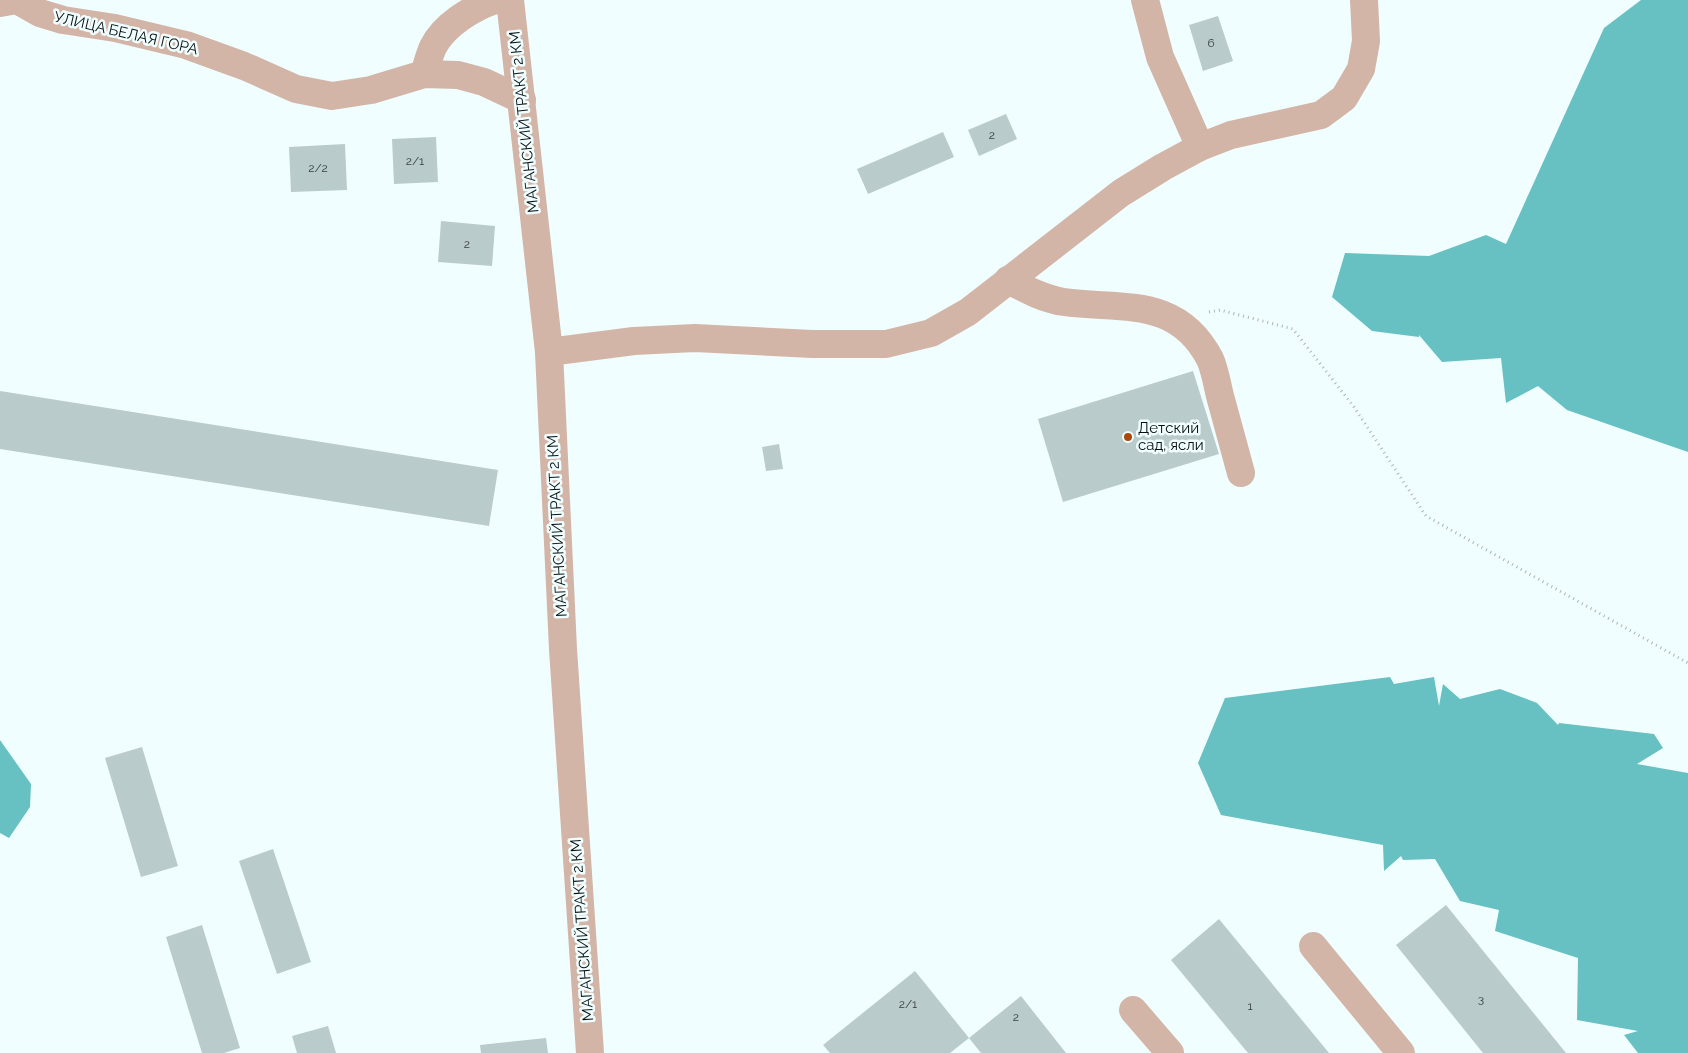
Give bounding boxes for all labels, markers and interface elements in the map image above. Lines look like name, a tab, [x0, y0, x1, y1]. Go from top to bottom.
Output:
street label: УЛИЦА БЕЛАЯ ГОРА	[52, 8, 200, 58]
street label: МАГАНСКИЙ ТРАКТ 2 КМ	[506, 30, 542, 214]
house number: 6	[1207, 36, 1215, 50]
house number: 2	[989, 128, 995, 142]
house number: 2/1	[406, 154, 424, 168]
house number: 2/2	[308, 161, 328, 175]
house number: 2	[464, 237, 470, 251]
place label: Детский сад, ясли	[1138, 419, 1204, 454]
marker: Детский сад, ясли	[1122, 431, 1134, 443]
street label: МАГАНСКИЙ ТРАКТ 2 КМ	[543, 434, 571, 618]
street label: МАГАНСКИЙ ТРАКТ 2 КМ	[567, 838, 597, 1022]
house number: 3	[1478, 992, 1484, 1006]
house number: 2/1	[899, 997, 917, 1011]
house number: 1	[1247, 999, 1253, 1013]
house number: 2	[1013, 1010, 1019, 1024]

